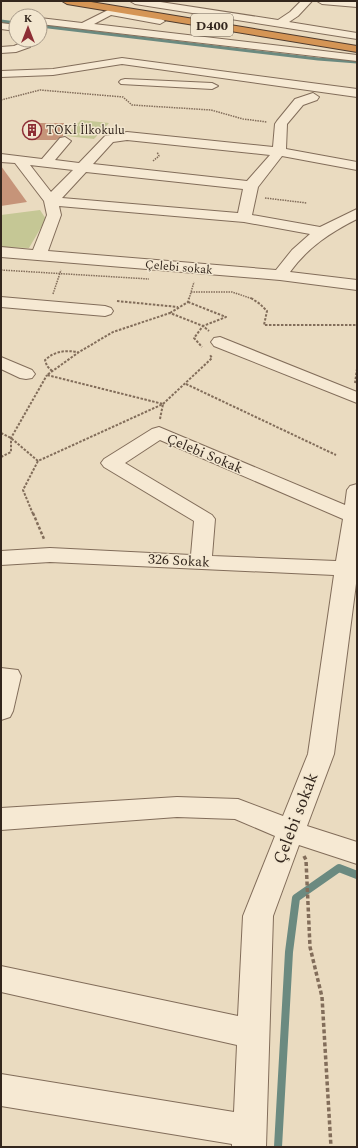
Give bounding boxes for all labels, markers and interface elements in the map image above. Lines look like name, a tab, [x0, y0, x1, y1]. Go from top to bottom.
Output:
north arrow	[8, 8, 48, 48]
text: K	[24, 10, 33, 27]
road number: D400	[191, 14, 233, 36]
building icon: TOKİ İlkokulu	[21, 119, 43, 141]
place label: TOKİ İlkokulu	[46, 121, 125, 140]
street label: Çelebi sokak	[144, 255, 214, 280]
street label: Çelebi Sokak	[163, 428, 246, 479]
street label: 326 Sokak	[147, 548, 211, 573]
street label: Çelebi sokak	[267, 768, 326, 868]

